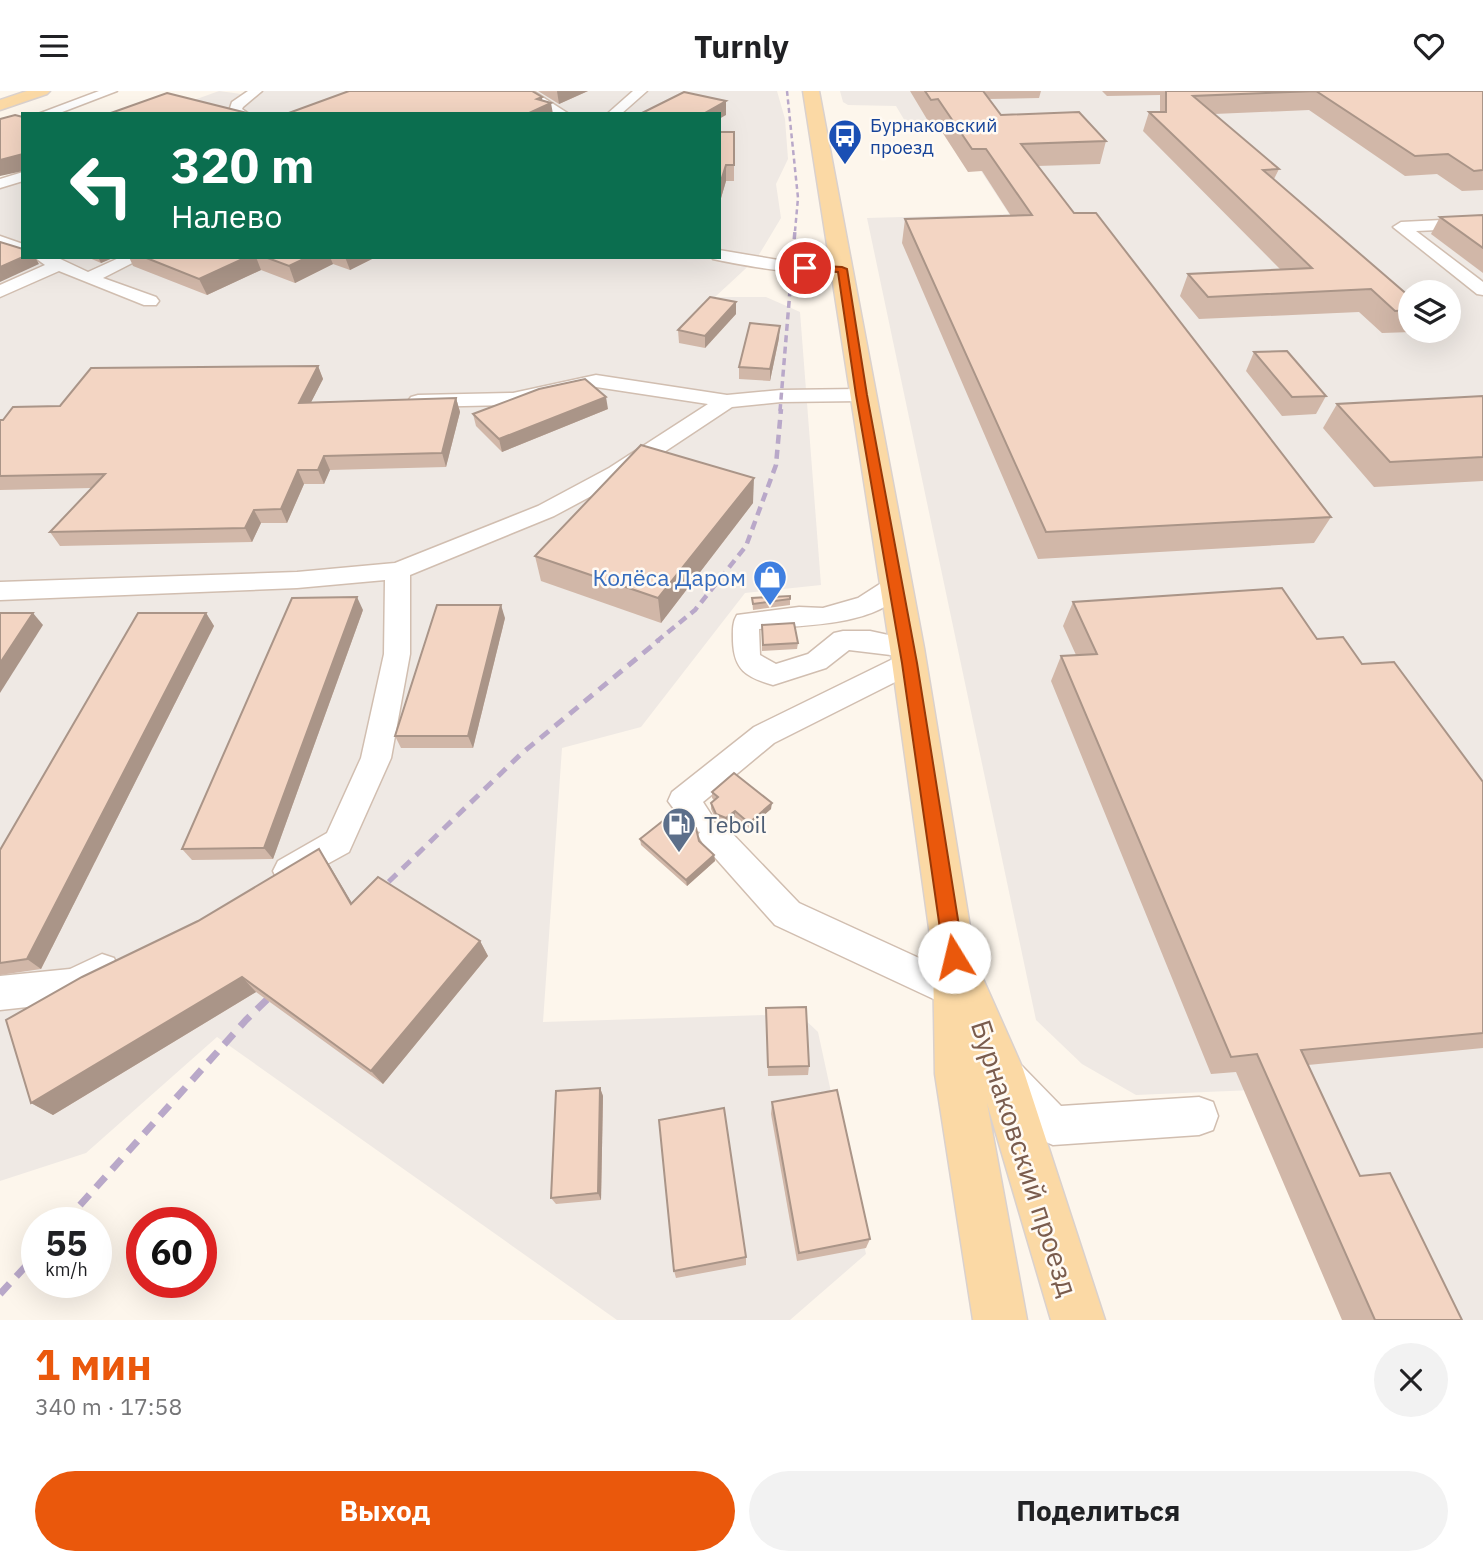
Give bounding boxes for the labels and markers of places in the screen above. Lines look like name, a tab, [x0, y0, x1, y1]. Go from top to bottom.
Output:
place label: Бурнаковский проезд	[870, 113, 997, 159]
bus stop icon: Бурнаковский проезд	[826, 117, 864, 166]
pin	[775, 238, 835, 298]
shop icon: Колёса Даром	[751, 558, 789, 607]
place label: Колёса Даром	[593, 562, 746, 592]
fuel station icon: Teboil	[660, 805, 698, 854]
place label: Teboil	[704, 809, 767, 839]

